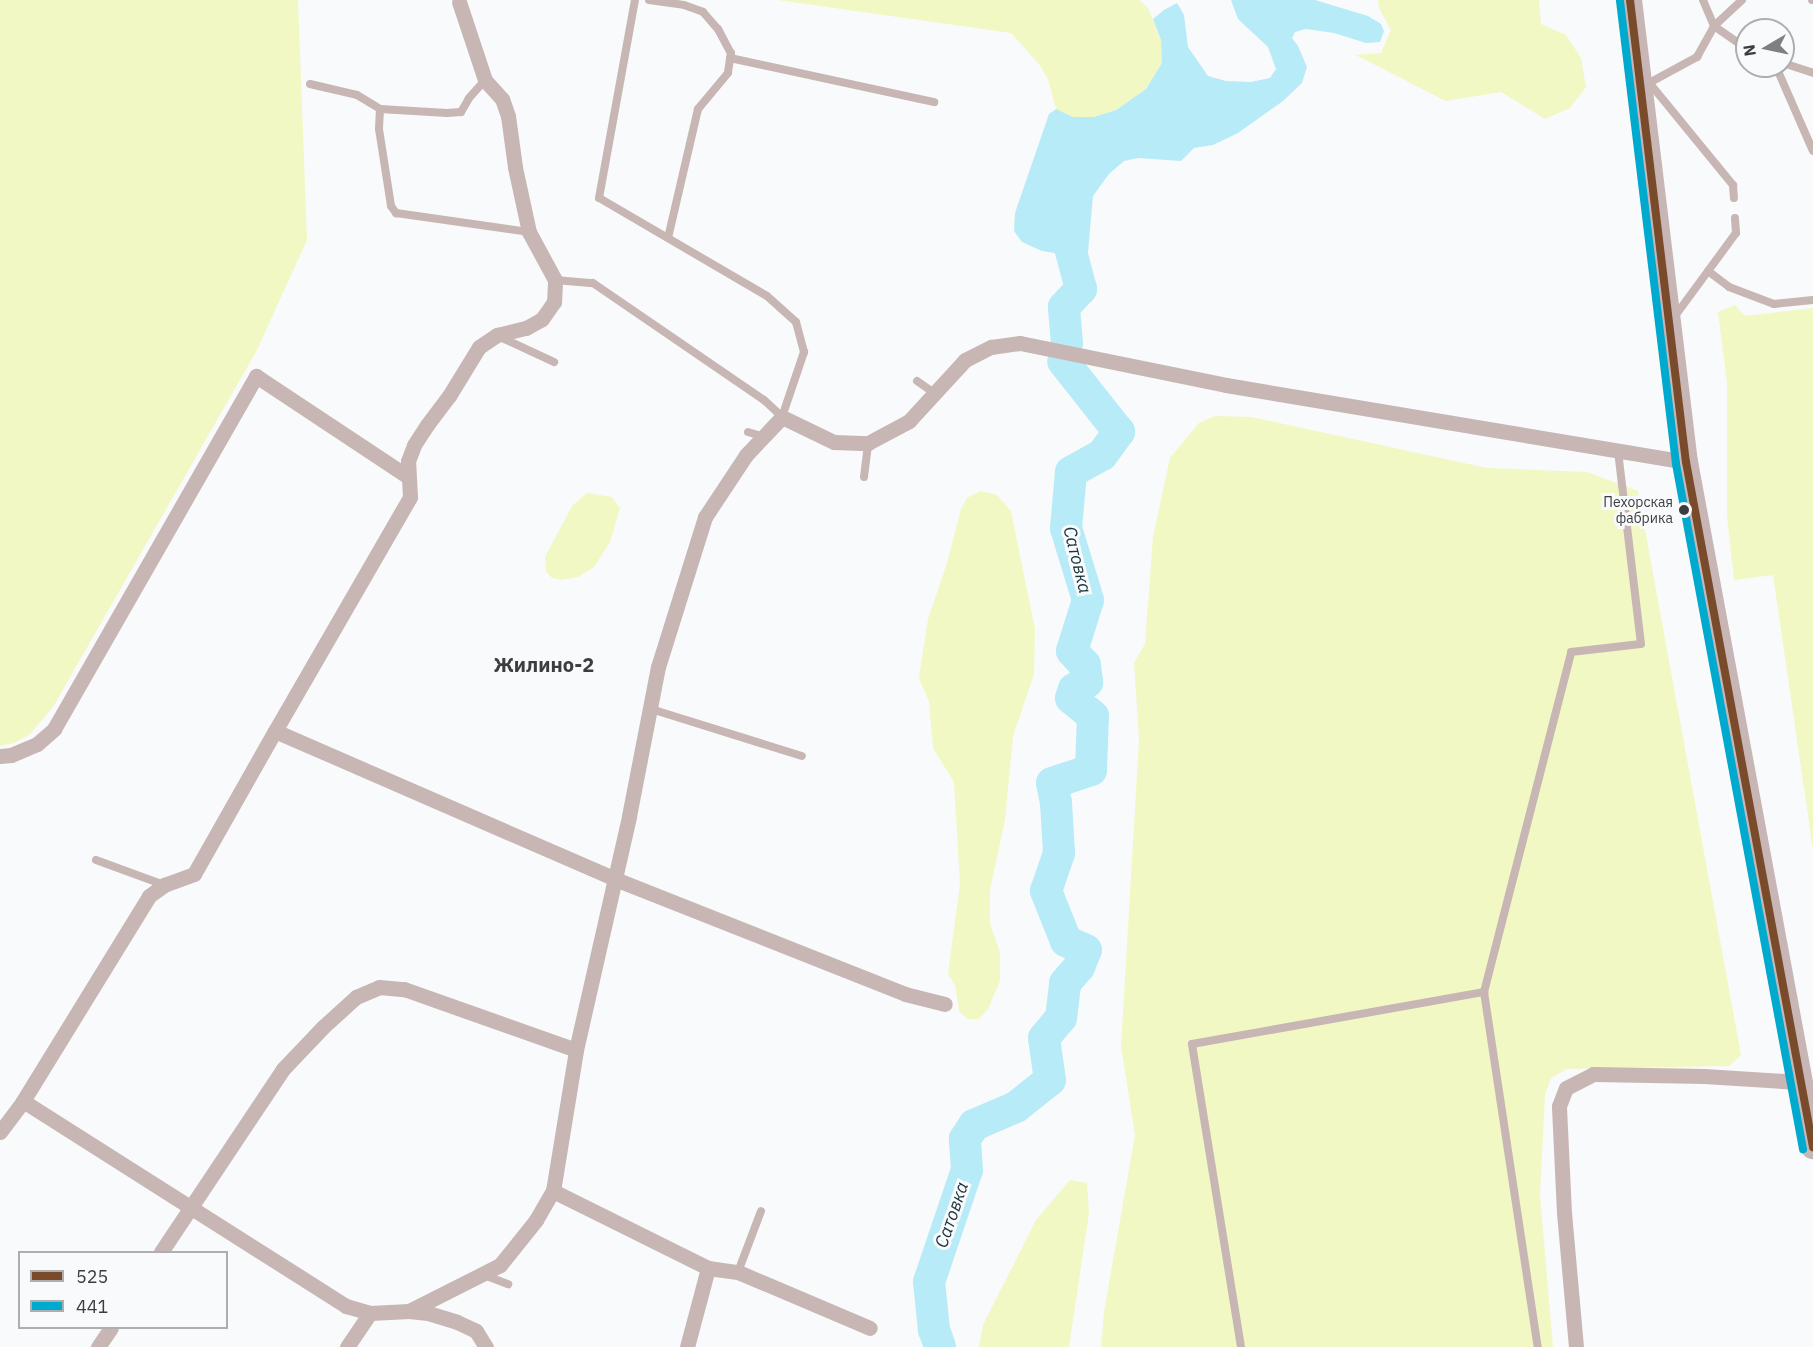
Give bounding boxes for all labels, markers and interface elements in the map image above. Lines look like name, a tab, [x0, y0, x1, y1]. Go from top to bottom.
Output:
north arrow	[1735, 18, 1795, 78]
text: N	[1738, 43, 1760, 58]
place label: Пехорская фабрика	[1603, 494, 1673, 526]
marker: Пехорская фабрика	[1678, 504, 1690, 516]
water label: Сатовка	[1058, 524, 1096, 596]
district label: Жилино-2	[494, 652, 594, 676]
water label: Сатовка	[931, 1179, 973, 1251]
legend	[18, 1251, 228, 1329]
text: 525	[76, 1265, 108, 1288]
text: 441	[76, 1295, 108, 1318]

